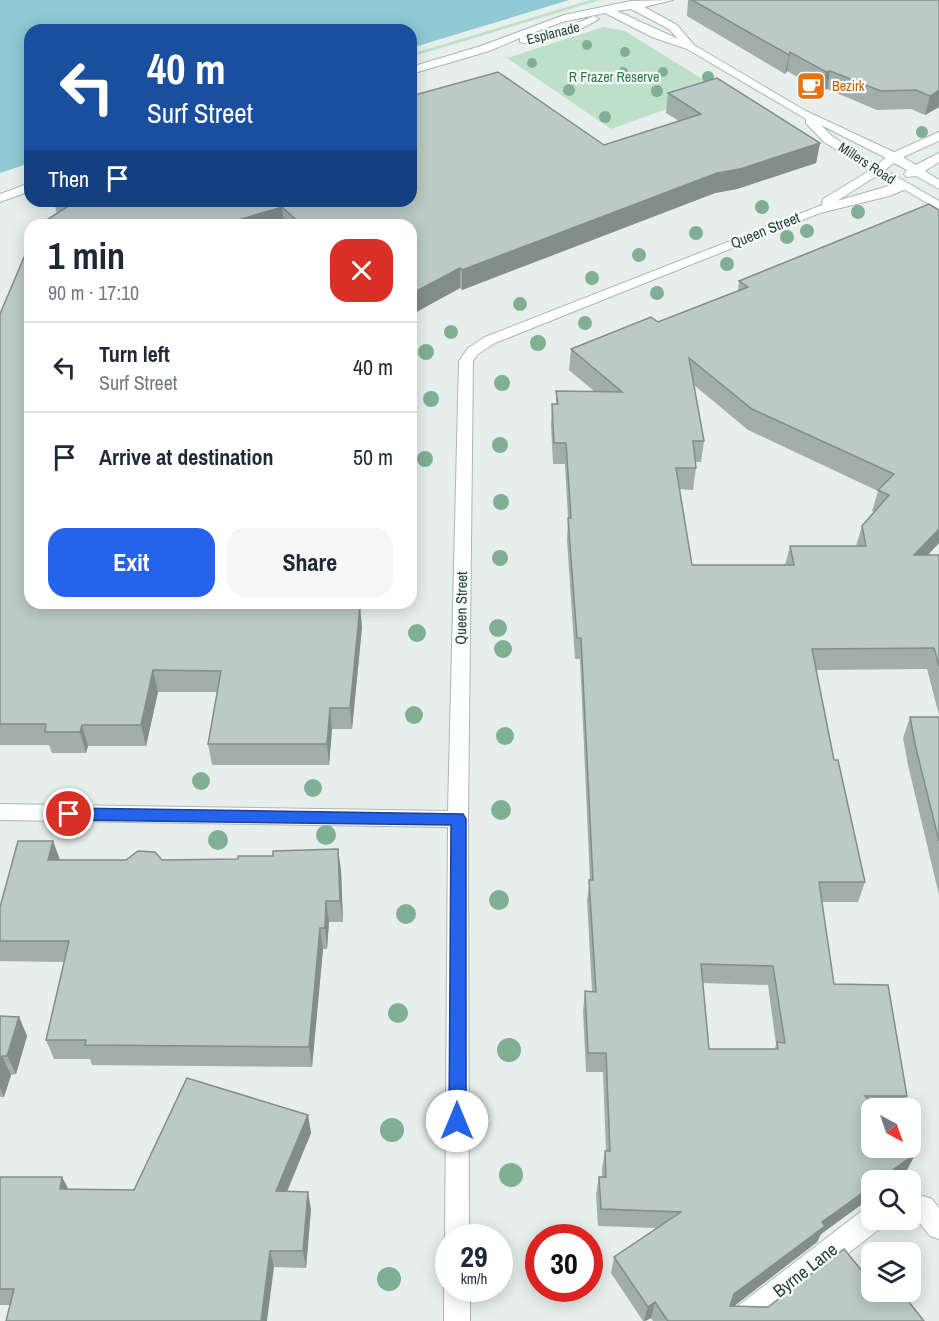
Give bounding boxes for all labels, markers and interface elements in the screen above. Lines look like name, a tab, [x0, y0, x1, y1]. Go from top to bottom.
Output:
street label: Esplanade	[525, 18, 581, 48]
text: 40 m	[147, 41, 226, 97]
icon: left	[48, 48, 126, 126]
park label: R Frazer Reserve	[569, 68, 659, 86]
cafe icon: Bezirk	[795, 70, 827, 102]
place label: Bezirk	[832, 77, 865, 95]
text: Surf Street	[147, 95, 253, 131]
street label: Millers Road	[835, 138, 899, 188]
icon: arrive	[101, 162, 134, 195]
text: Then	[48, 164, 89, 194]
street label: Queen Street	[727, 206, 803, 253]
text: 1 min	[48, 232, 125, 280]
button: close	[330, 239, 393, 302]
text: 90 m · 17:10	[48, 279, 139, 306]
text: Turn left	[99, 339, 170, 369]
icon: left	[48, 351, 81, 384]
text: 40 m	[353, 352, 393, 382]
text: Surf Street	[99, 369, 177, 396]
icon: arrive	[48, 441, 81, 474]
text: Arrive at destination	[99, 442, 273, 472]
text: 50 m	[353, 442, 393, 472]
button: Exit	[48, 528, 215, 597]
button: Share	[227, 528, 393, 597]
street label: Queen Street	[450, 571, 472, 645]
pin	[43, 788, 94, 839]
icon: arrive	[52, 797, 85, 830]
position arrow	[425, 1089, 489, 1153]
north arrow	[861, 1098, 921, 1158]
map controls	[861, 1098, 921, 1302]
button: search	[861, 1170, 921, 1230]
speed limit sign: 30	[525, 1224, 603, 1302]
text: 29	[460, 1236, 488, 1276]
street label: Byrne Lane	[768, 1237, 842, 1303]
button: layers	[861, 1242, 921, 1302]
text: km/h	[461, 1268, 487, 1289]

